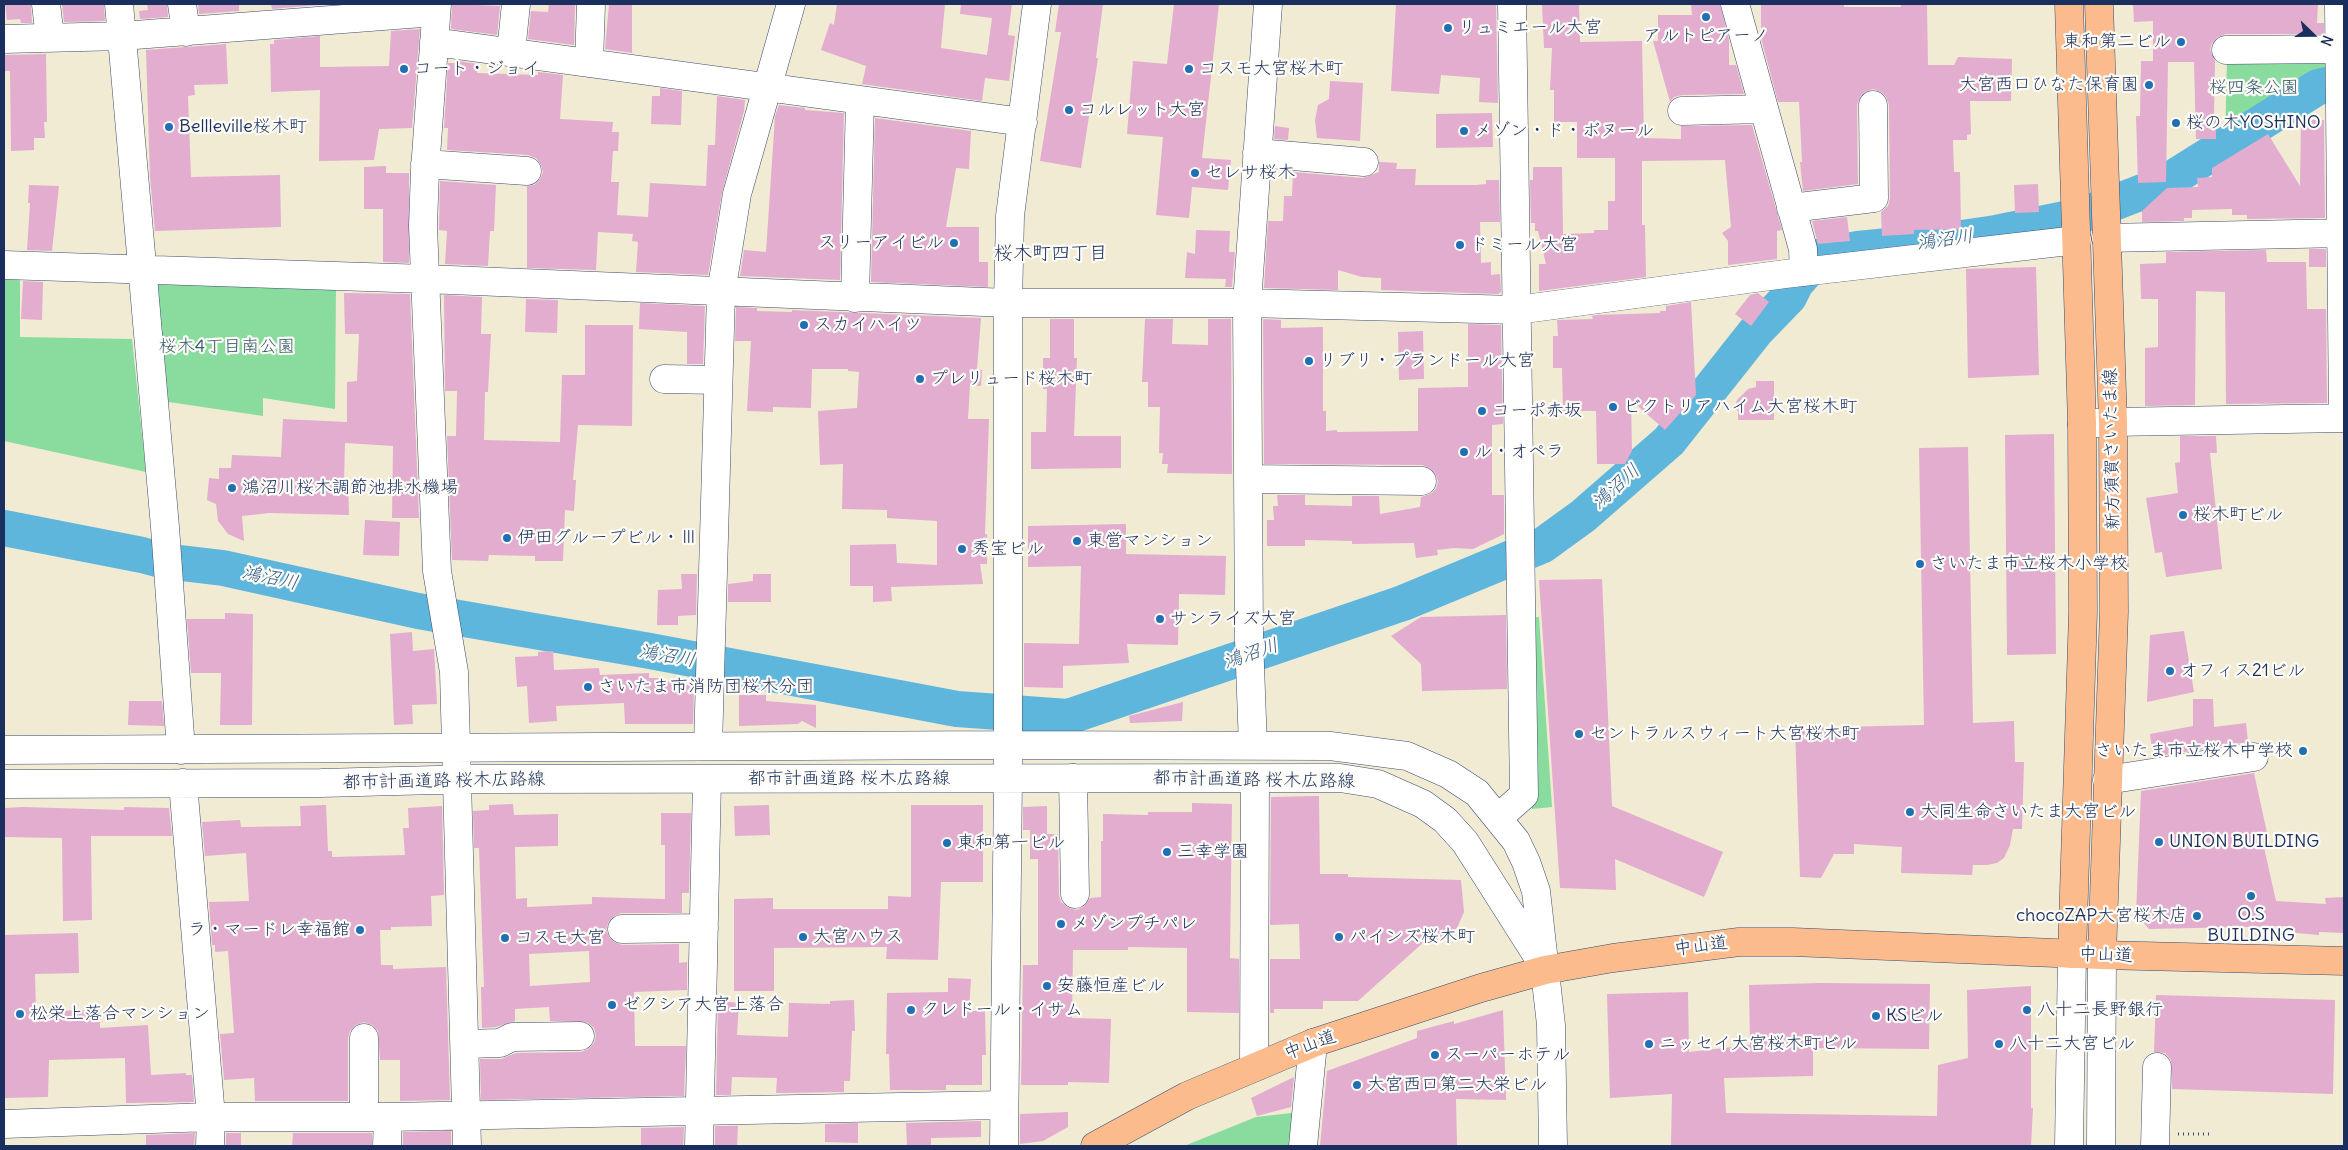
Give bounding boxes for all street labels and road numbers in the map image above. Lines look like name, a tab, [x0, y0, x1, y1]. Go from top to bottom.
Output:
street label: 新方須賀さいたま線	[2100, 368, 2124, 530]
street label: 都市計画道路 桜木広路線	[1153, 767, 1355, 793]
street label: 都市計画道路 桜木広路線	[343, 768, 545, 794]
street label: 都市計画道路 桜木広路線	[748, 768, 950, 790]
street label: 中山道	[1673, 932, 1729, 960]
street label: 中山道	[2079, 943, 2133, 967]
street label: 中山道	[1281, 1026, 1339, 1064]

